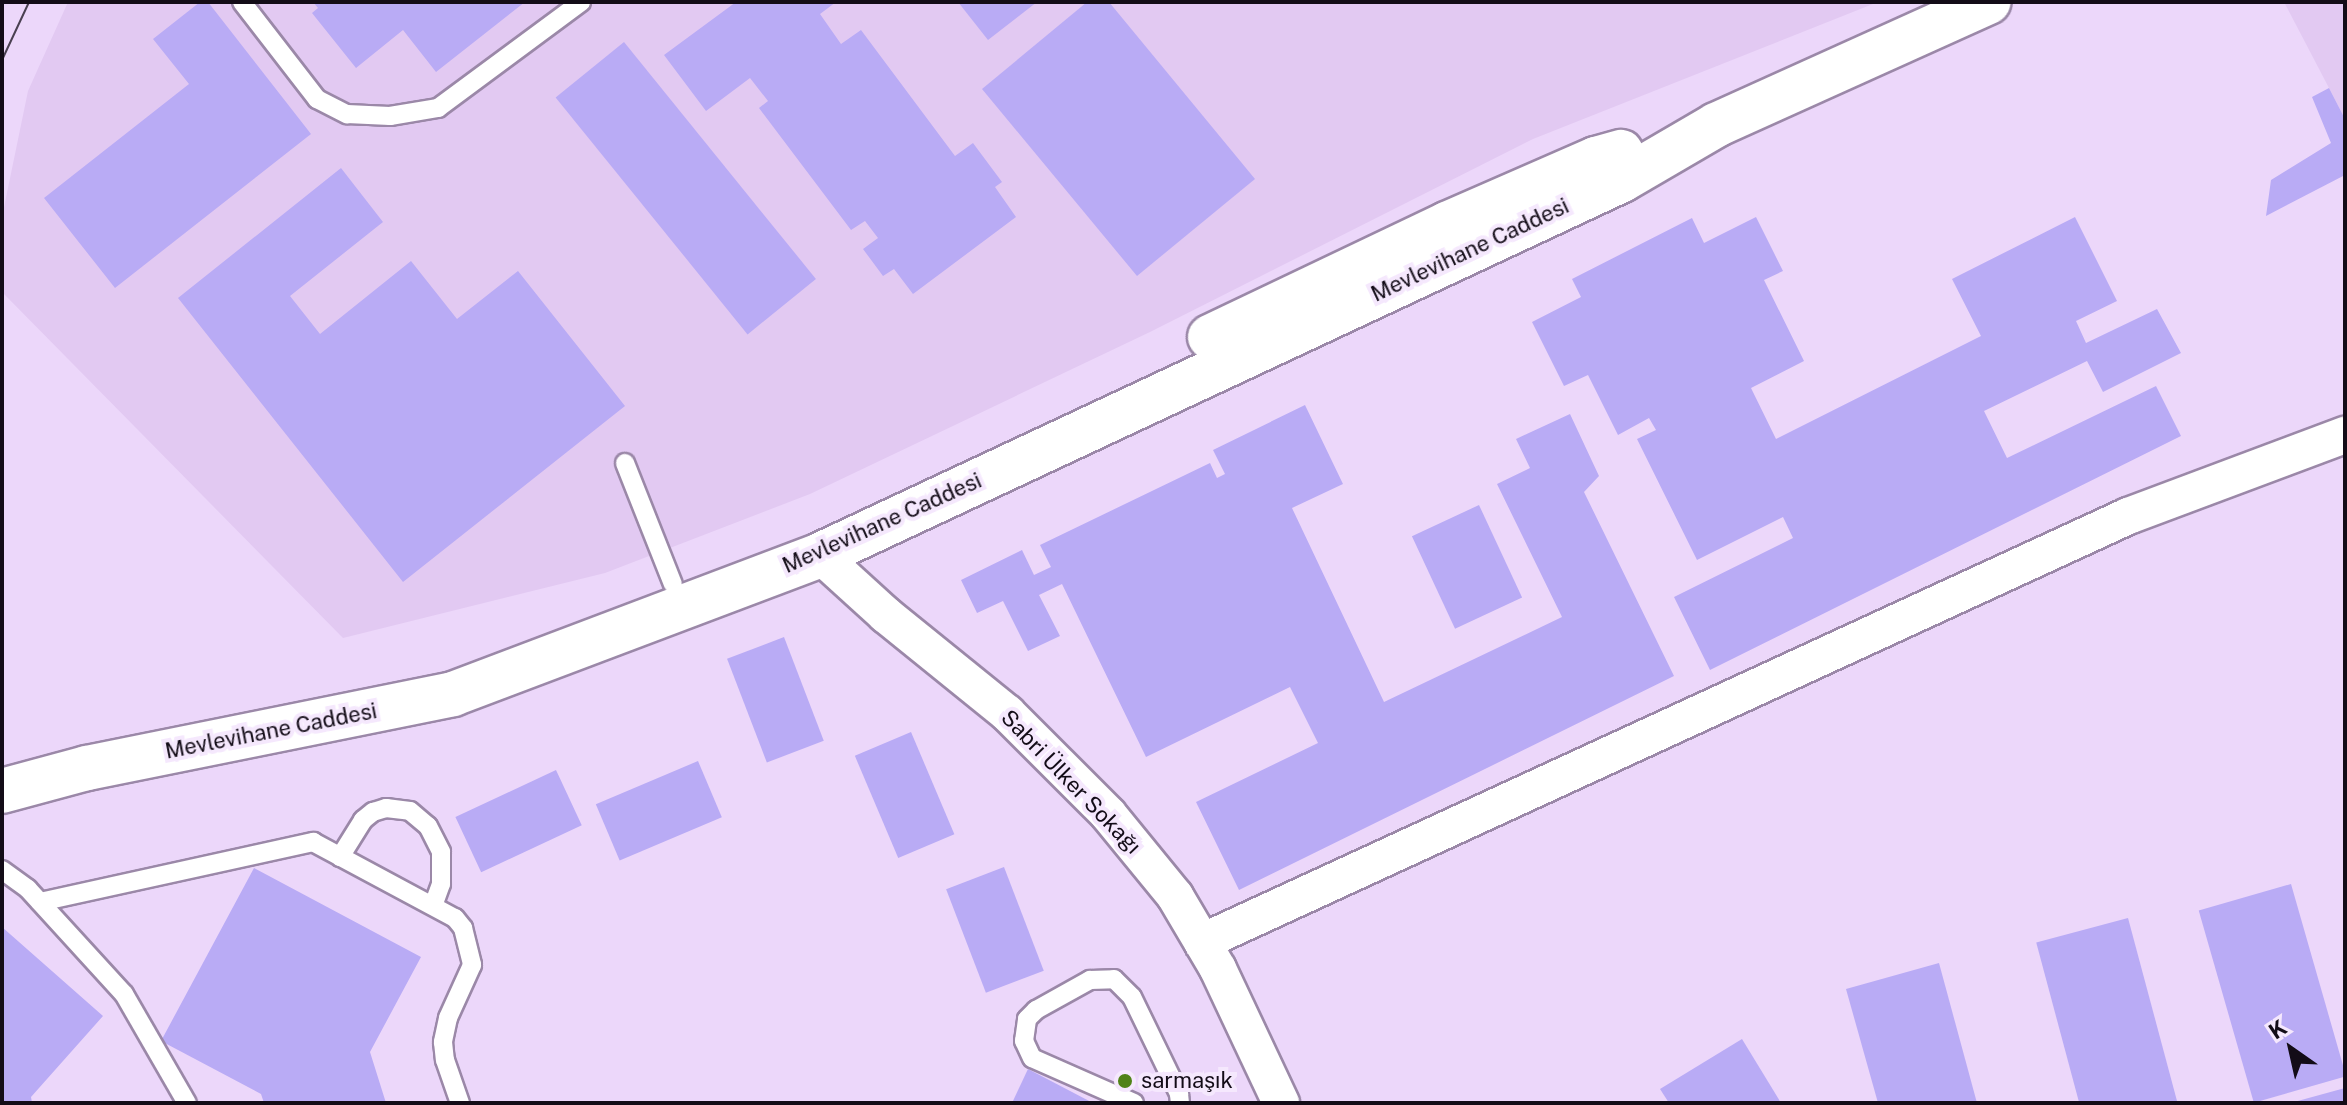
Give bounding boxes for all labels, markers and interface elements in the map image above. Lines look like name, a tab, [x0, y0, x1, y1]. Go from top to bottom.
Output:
street label: Mevlevihane Caddesi	[1367, 193, 1573, 307]
street label: Mevlevihane Caddesi	[778, 467, 986, 579]
street label: Mevlevihane Caddesi	[163, 697, 379, 765]
street label: Sabri Ülker Sokağı	[996, 704, 1146, 860]
north arrow	[2251, 1009, 2331, 1089]
text: K	[2264, 1014, 2291, 1044]
place label: sarmaşık	[1141, 1068, 1233, 1094]
marker: sarmaşık	[1116, 1072, 1134, 1090]

